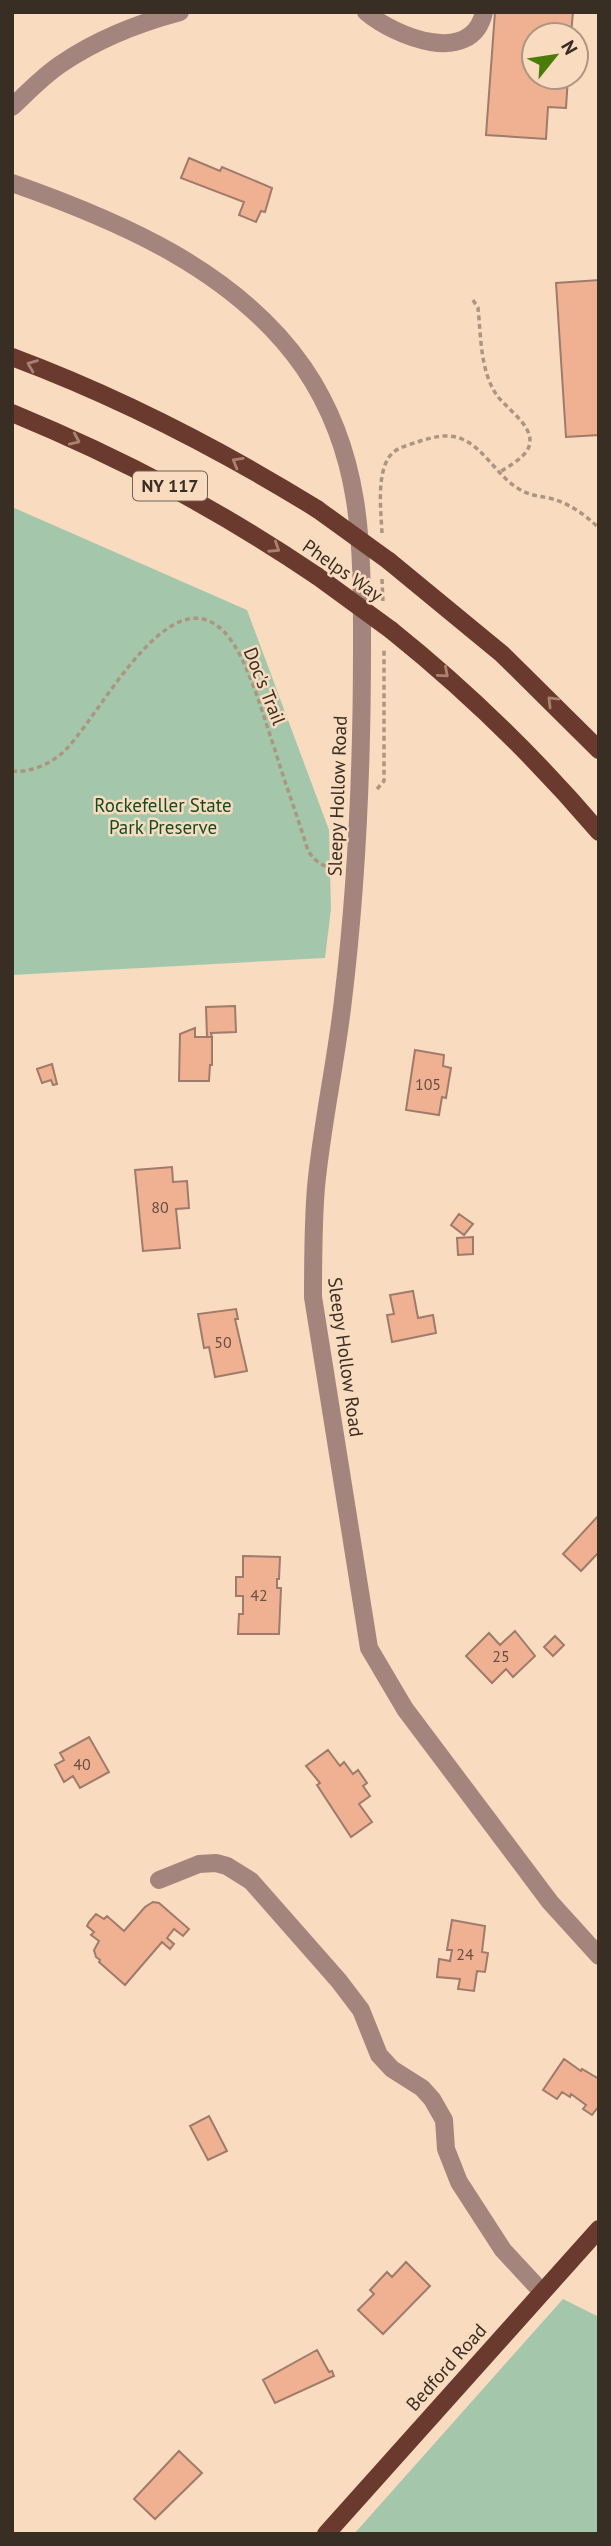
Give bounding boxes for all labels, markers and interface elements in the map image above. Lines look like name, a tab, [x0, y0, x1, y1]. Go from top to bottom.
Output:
north arrow	[520, 21, 590, 91]
text: N	[556, 36, 583, 59]
one-way arrow	[26, 359, 38, 373]
one-way arrow	[68, 432, 80, 446]
one-way arrow	[232, 457, 244, 470]
road number: NY 117	[133, 472, 207, 500]
street label: Phelps Way	[298, 534, 388, 606]
one-way arrow	[267, 540, 280, 552]
street label: Doc's Trail	[239, 644, 292, 729]
one-way arrow	[435, 665, 448, 677]
one-way arrow	[547, 696, 560, 709]
street label: Sleepy Hollow Road	[322, 715, 352, 877]
park label: Rockefeller State Park Preserve	[94, 793, 232, 839]
house number: 105	[415, 1074, 441, 1094]
house number: 80	[151, 1197, 169, 1217]
street label: Sleepy Hollow Road	[323, 1276, 369, 1438]
house number: 50	[214, 1332, 232, 1352]
house number: 42	[250, 1585, 268, 1605]
house number: 25	[492, 1646, 510, 1666]
house number: 40	[73, 1754, 91, 1774]
house number: 24	[456, 1944, 474, 1964]
street label: Bedford Road	[401, 2318, 491, 2416]

